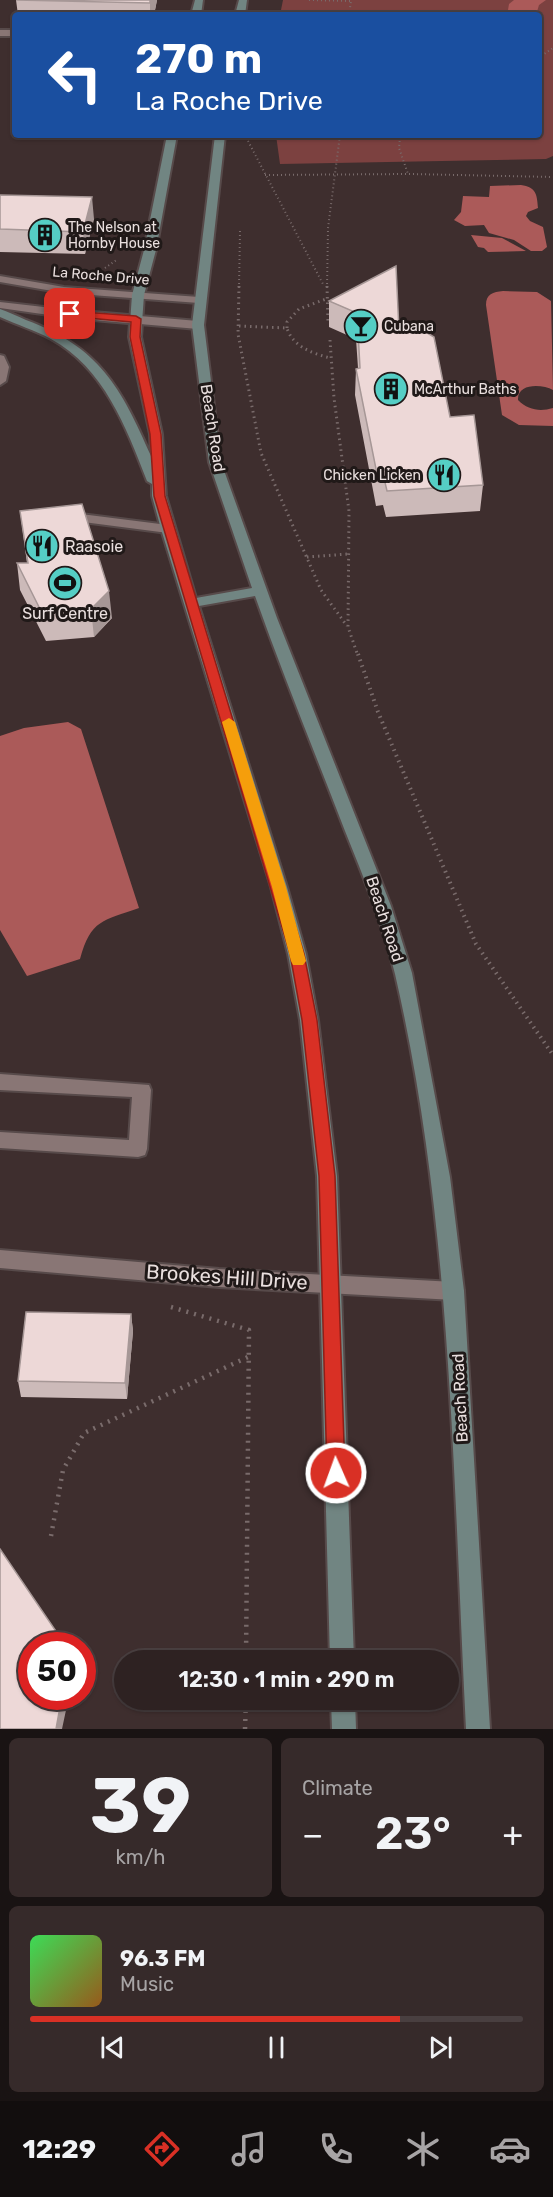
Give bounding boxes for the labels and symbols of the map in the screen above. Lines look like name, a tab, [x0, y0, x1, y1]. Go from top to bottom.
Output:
building icon: The Nelson at Hornby House	[27, 217, 63, 253]
place label: The Nelson at Hornby House	[68, 219, 160, 252]
street label: La Roche Drive	[52, 263, 150, 289]
pin	[44, 288, 95, 339]
bar icon: Cubana	[343, 308, 379, 344]
place label: Cubana	[384, 318, 434, 335]
building icon: McArthur Baths	[373, 371, 409, 407]
place label: McArthur Baths	[414, 381, 517, 398]
street label: Beach Road	[197, 383, 229, 473]
restaurant icon: Chicken Licken	[426, 457, 462, 493]
place label: Chicken Licken	[323, 467, 421, 484]
restaurant icon: Raasoie	[24, 528, 60, 564]
place label: Raasoie	[65, 537, 123, 556]
sports icon: Surf Centre	[47, 565, 83, 601]
place label: Surf Centre	[22, 604, 108, 623]
street label: Beach Road	[362, 874, 408, 964]
street label: Brookes Hill Drive	[145, 1259, 309, 1295]
street label: Beach Road	[448, 1353, 472, 1443]
position arrow	[304, 1441, 368, 1505]
speed limit sign: 50	[18, 1632, 96, 1710]

